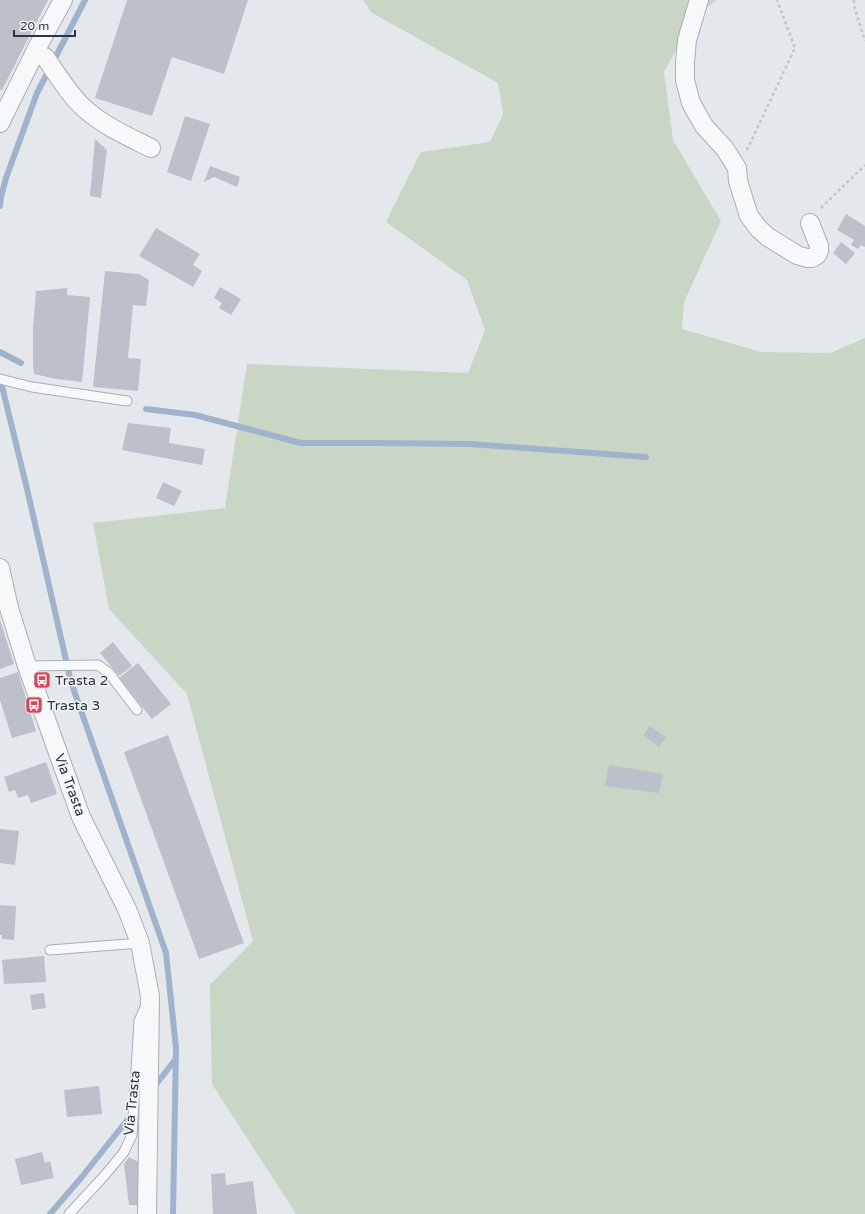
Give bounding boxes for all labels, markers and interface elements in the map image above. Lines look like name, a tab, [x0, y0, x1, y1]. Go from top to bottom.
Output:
scale bar	[14, 12, 75, 38]
text: 20 m	[20, 19, 49, 33]
bus stop icon: Trasta 2	[32, 670, 52, 690]
place label: Trasta 2	[55, 672, 108, 689]
bus stop icon: Trasta 3	[24, 695, 44, 715]
place label: Trasta 3	[47, 697, 100, 714]
street label: Via Trasta	[51, 751, 89, 819]
street label: Via Trasta	[120, 1070, 144, 1136]

